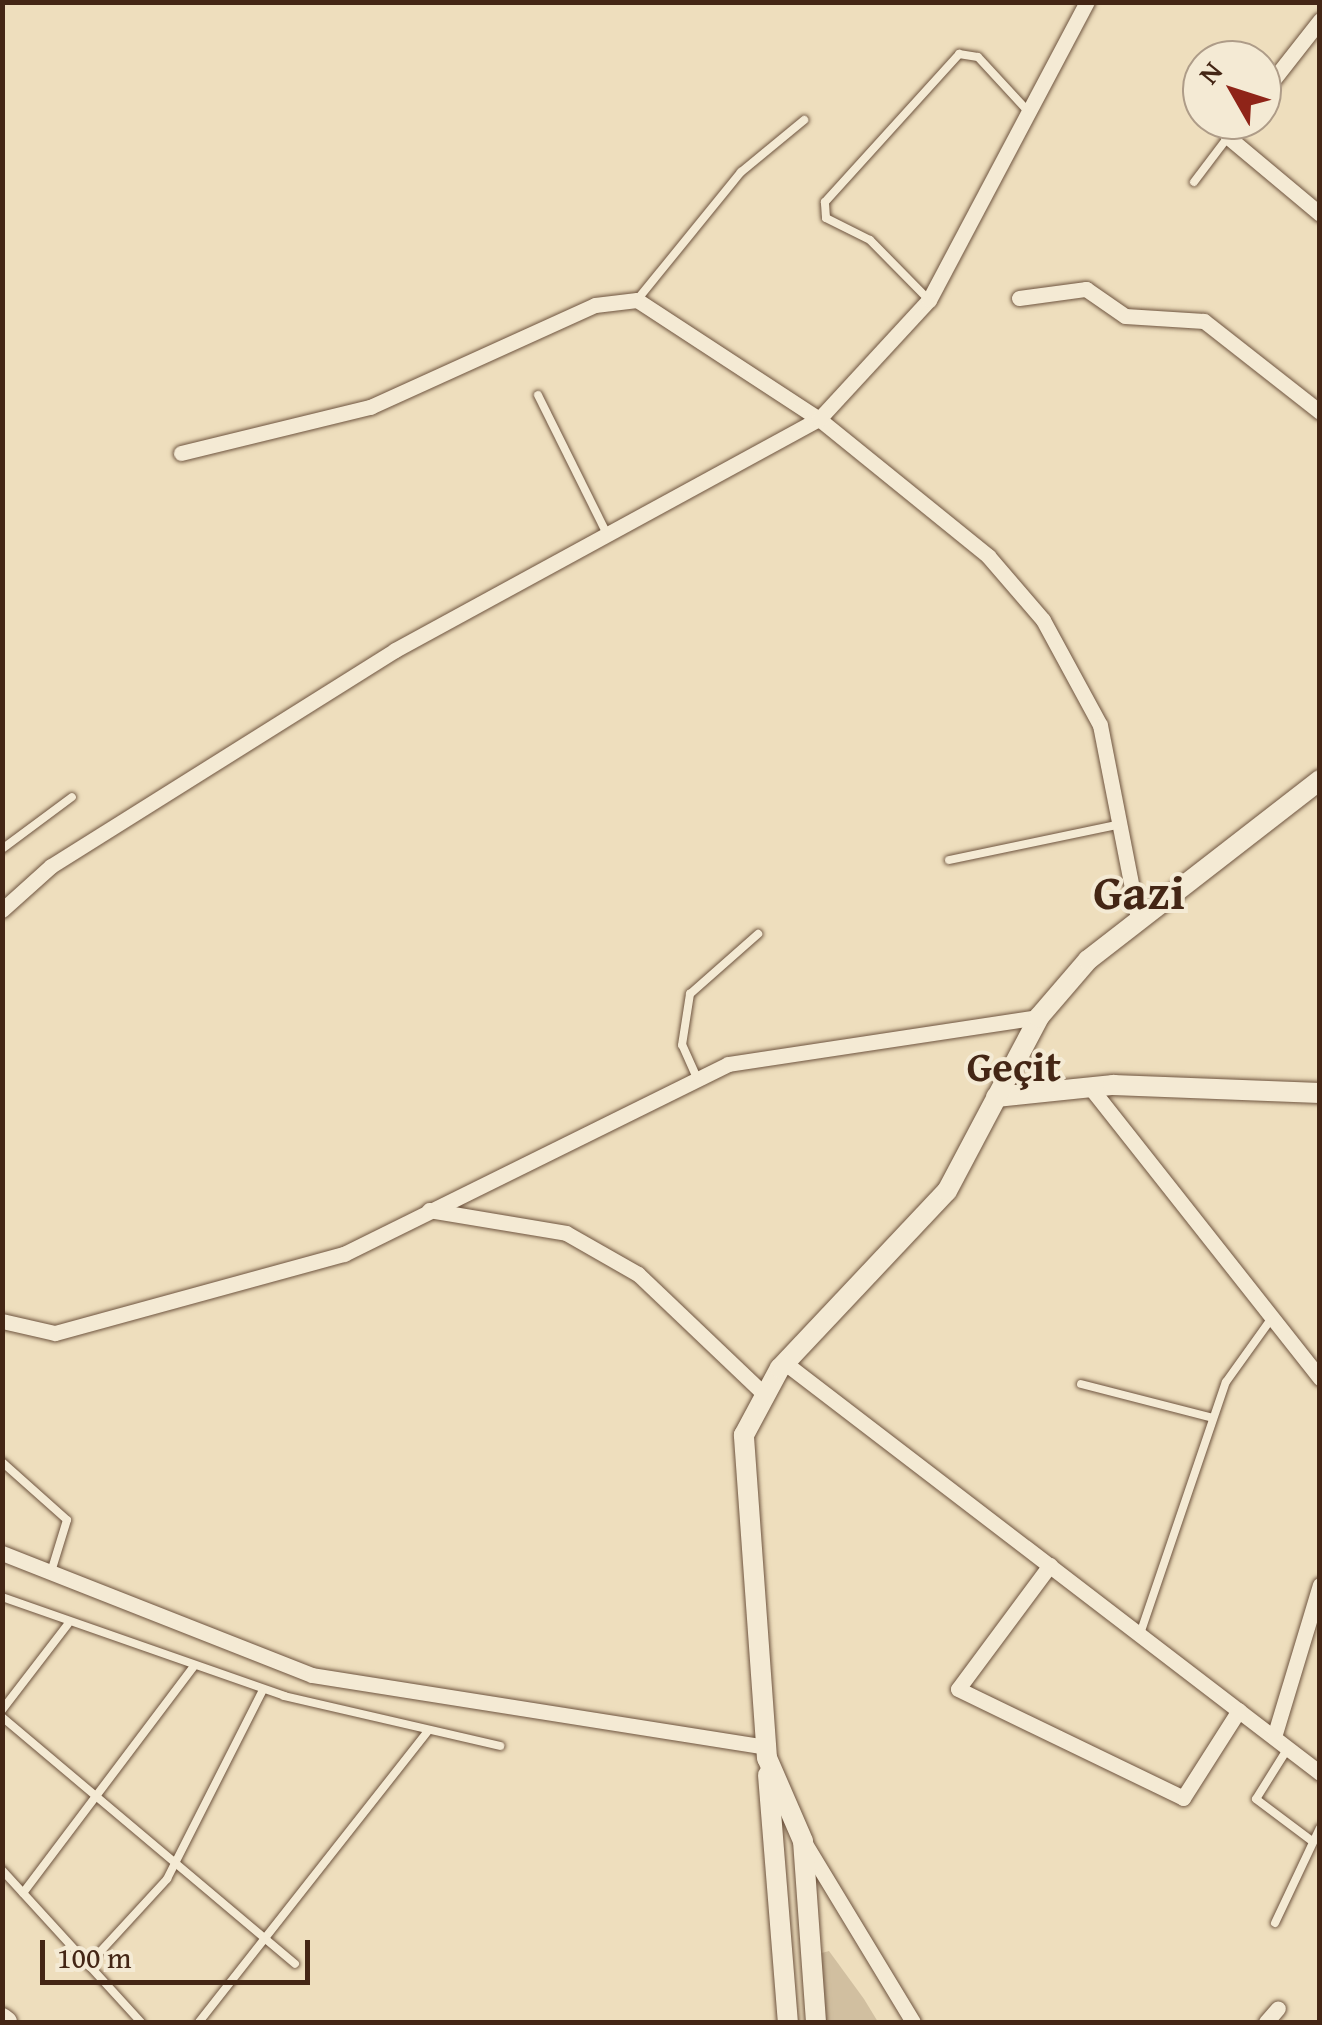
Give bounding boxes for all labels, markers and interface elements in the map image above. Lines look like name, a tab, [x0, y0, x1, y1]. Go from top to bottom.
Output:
north arrow	[1182, 40, 1282, 140]
text: N	[1188, 52, 1232, 92]
district label: Gazi	[1093, 863, 1185, 921]
district label: Geçit	[967, 1041, 1061, 1091]
scale bar	[45, 1920, 315, 1982]
text: 100 m	[57, 1935, 131, 1979]

